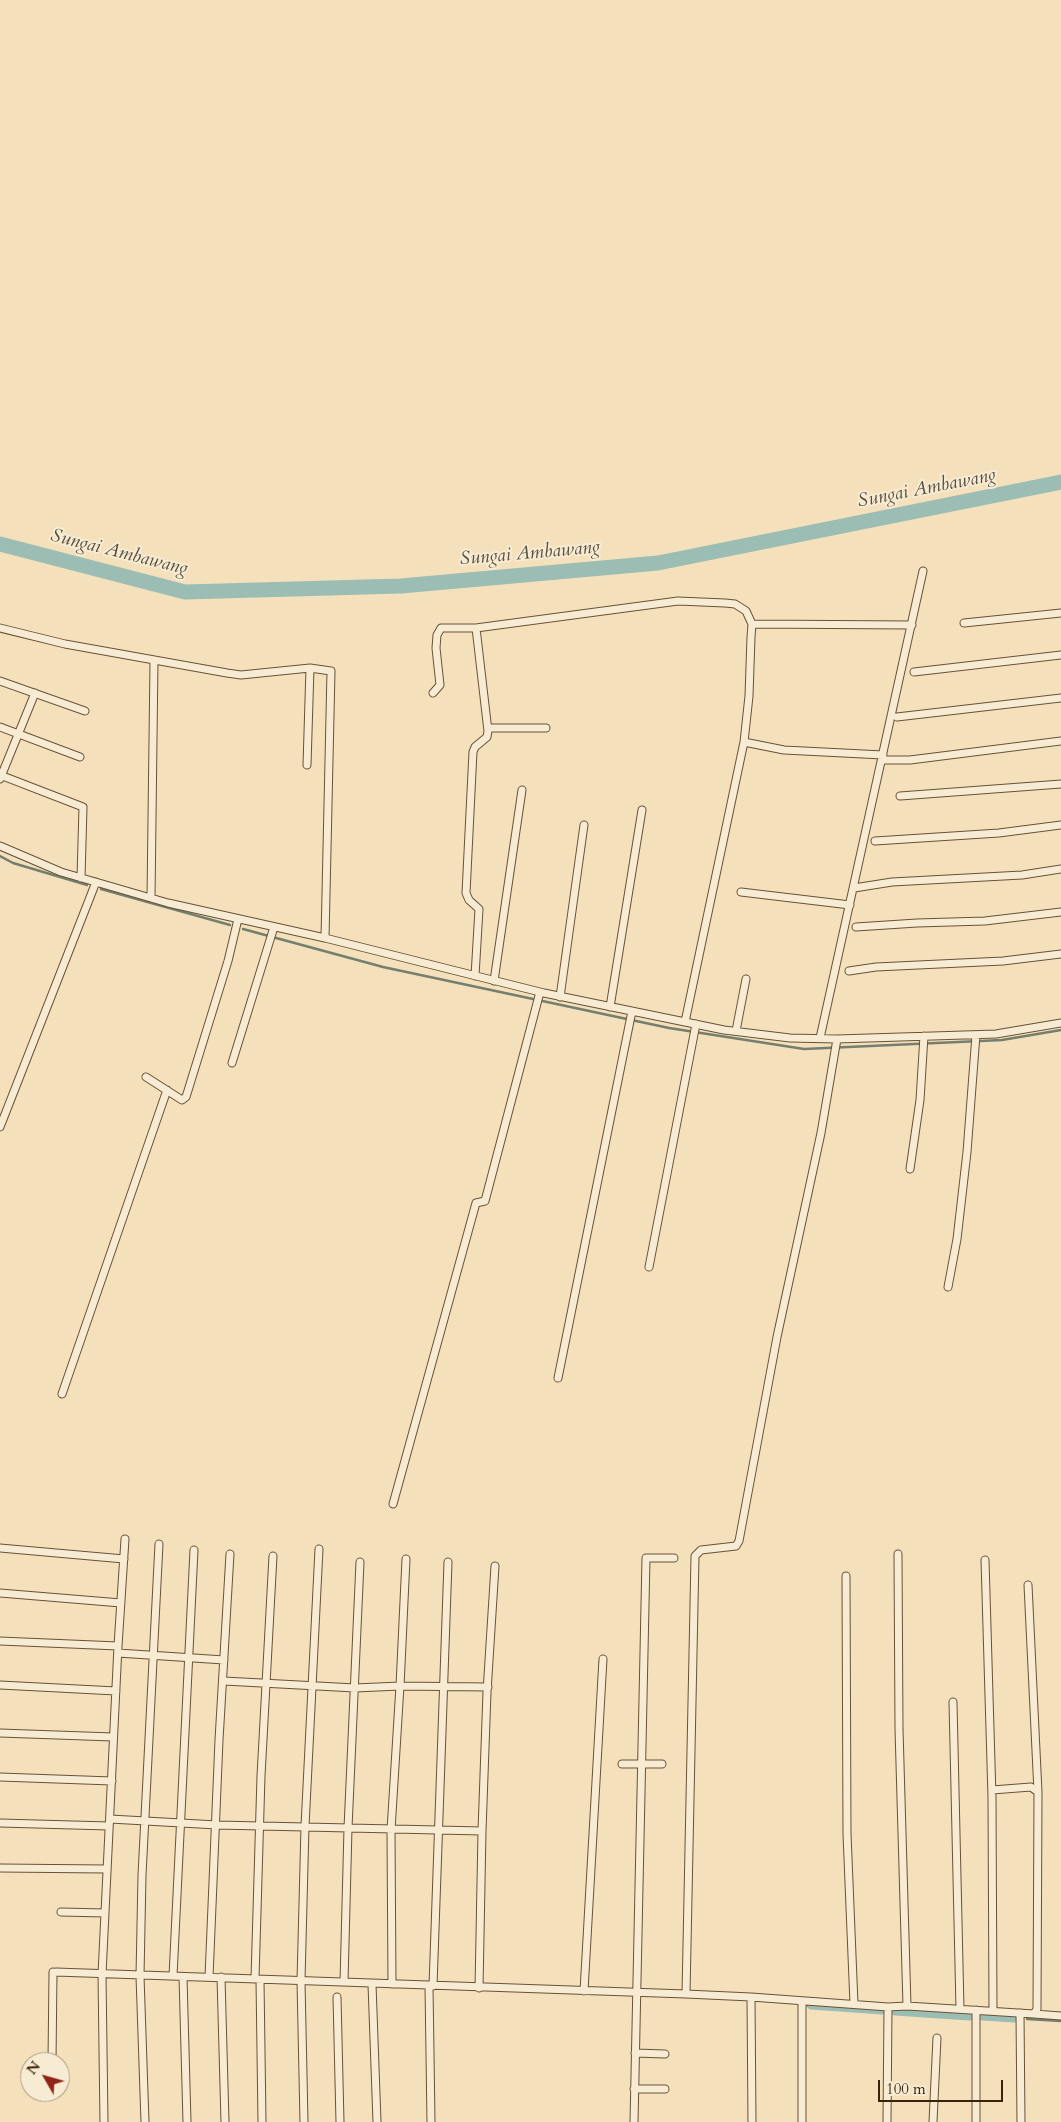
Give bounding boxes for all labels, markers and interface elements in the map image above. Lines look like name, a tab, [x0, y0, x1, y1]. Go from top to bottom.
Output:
water label: Sungai Ambawang	[856, 464, 998, 514]
water label: Sungai Ambawang	[48, 525, 190, 581]
water label: Sungai Ambawang	[459, 537, 601, 571]
north arrow	[20, 2052, 70, 2102]
text: N	[22, 2057, 45, 2079]
scale bar	[881, 2070, 1006, 2102]
text: 100 m	[886, 2079, 926, 2099]

